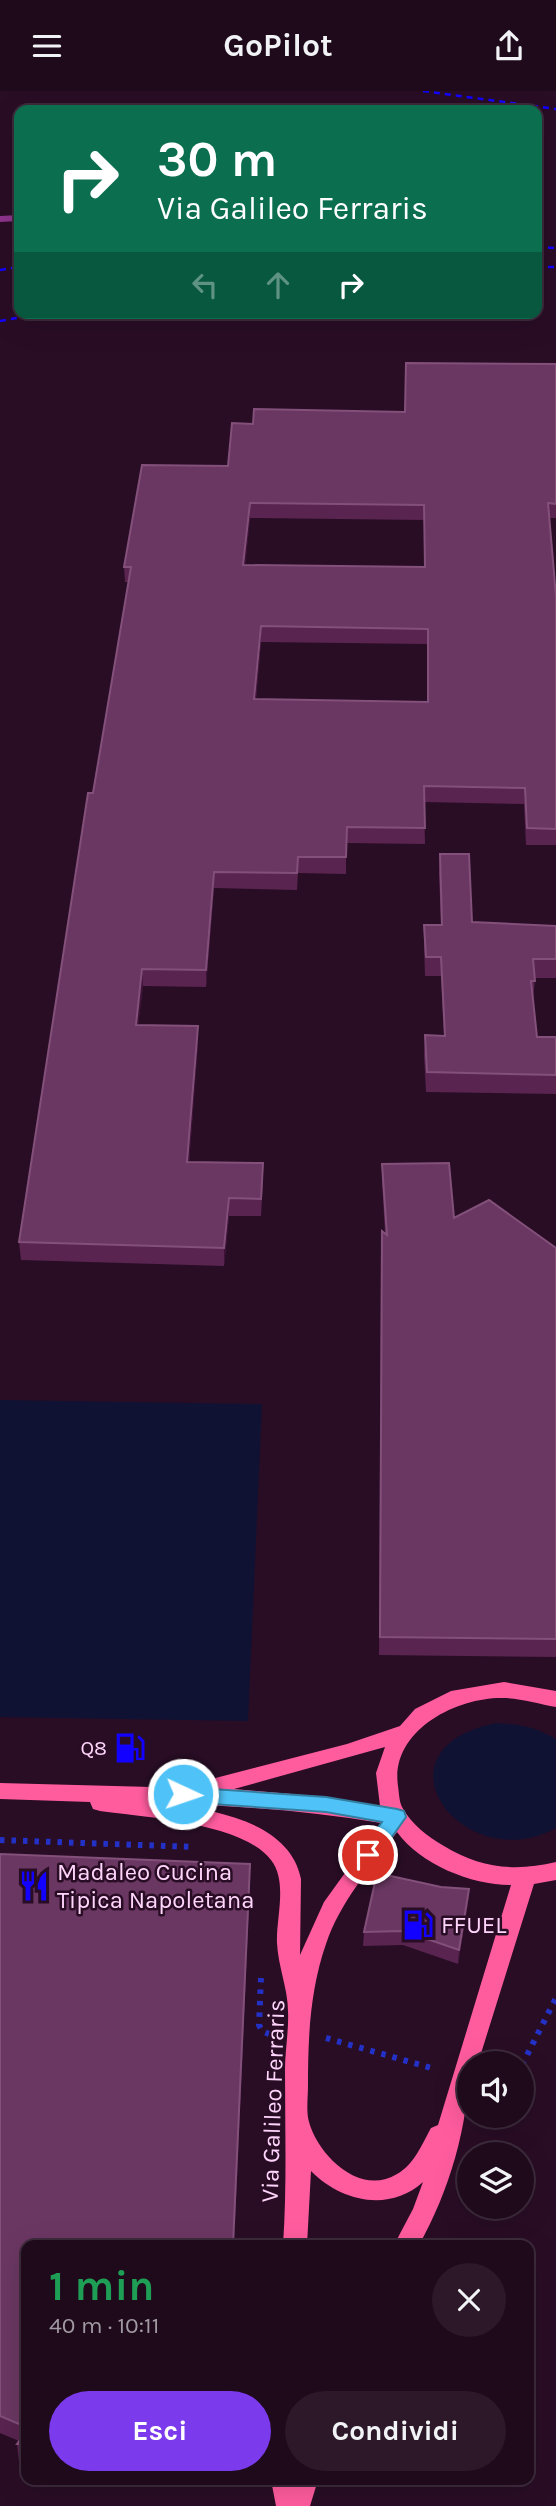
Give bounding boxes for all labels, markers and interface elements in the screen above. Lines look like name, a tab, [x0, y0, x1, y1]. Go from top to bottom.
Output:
icon: menu	[28, 27, 66, 65]
text: GoPilot	[223, 27, 333, 64]
icon: share	[490, 27, 528, 65]
text: 30 m	[157, 131, 277, 188]
icon: right	[42, 133, 133, 224]
text: Via Galileo Ferraris	[157, 190, 428, 227]
icon: left	[186, 266, 224, 304]
icon: ahead	[259, 266, 297, 304]
icon: right	[332, 266, 370, 304]
fuel station icon: Q8	[113, 1731, 147, 1765]
place label: Q8	[80, 1736, 107, 1760]
position arrow	[146, 1757, 220, 1831]
pin	[338, 1825, 398, 1885]
icon: arrive	[349, 1836, 387, 1874]
place label: Madaleo Cucina Tipica Napoletana	[57, 1858, 254, 1914]
restaurant icon: Madaleo Cucina Tipica Napoletana	[17, 1869, 51, 1903]
fuel station icon: FFUEL	[401, 1908, 435, 1942]
place label: FFUEL	[441, 1911, 507, 1939]
street label: Via Galileo Ferraris	[255, 1999, 291, 2203]
map controls	[457, 2051, 534, 2219]
button: sound	[457, 2051, 534, 2128]
button: layers	[457, 2142, 534, 2219]
text: 1 min	[49, 2261, 154, 2311]
button: close	[432, 2263, 506, 2337]
text: 40 m · 10:11	[49, 2312, 159, 2339]
button: Esci	[49, 2391, 271, 2471]
button: Condividi	[285, 2391, 506, 2471]

